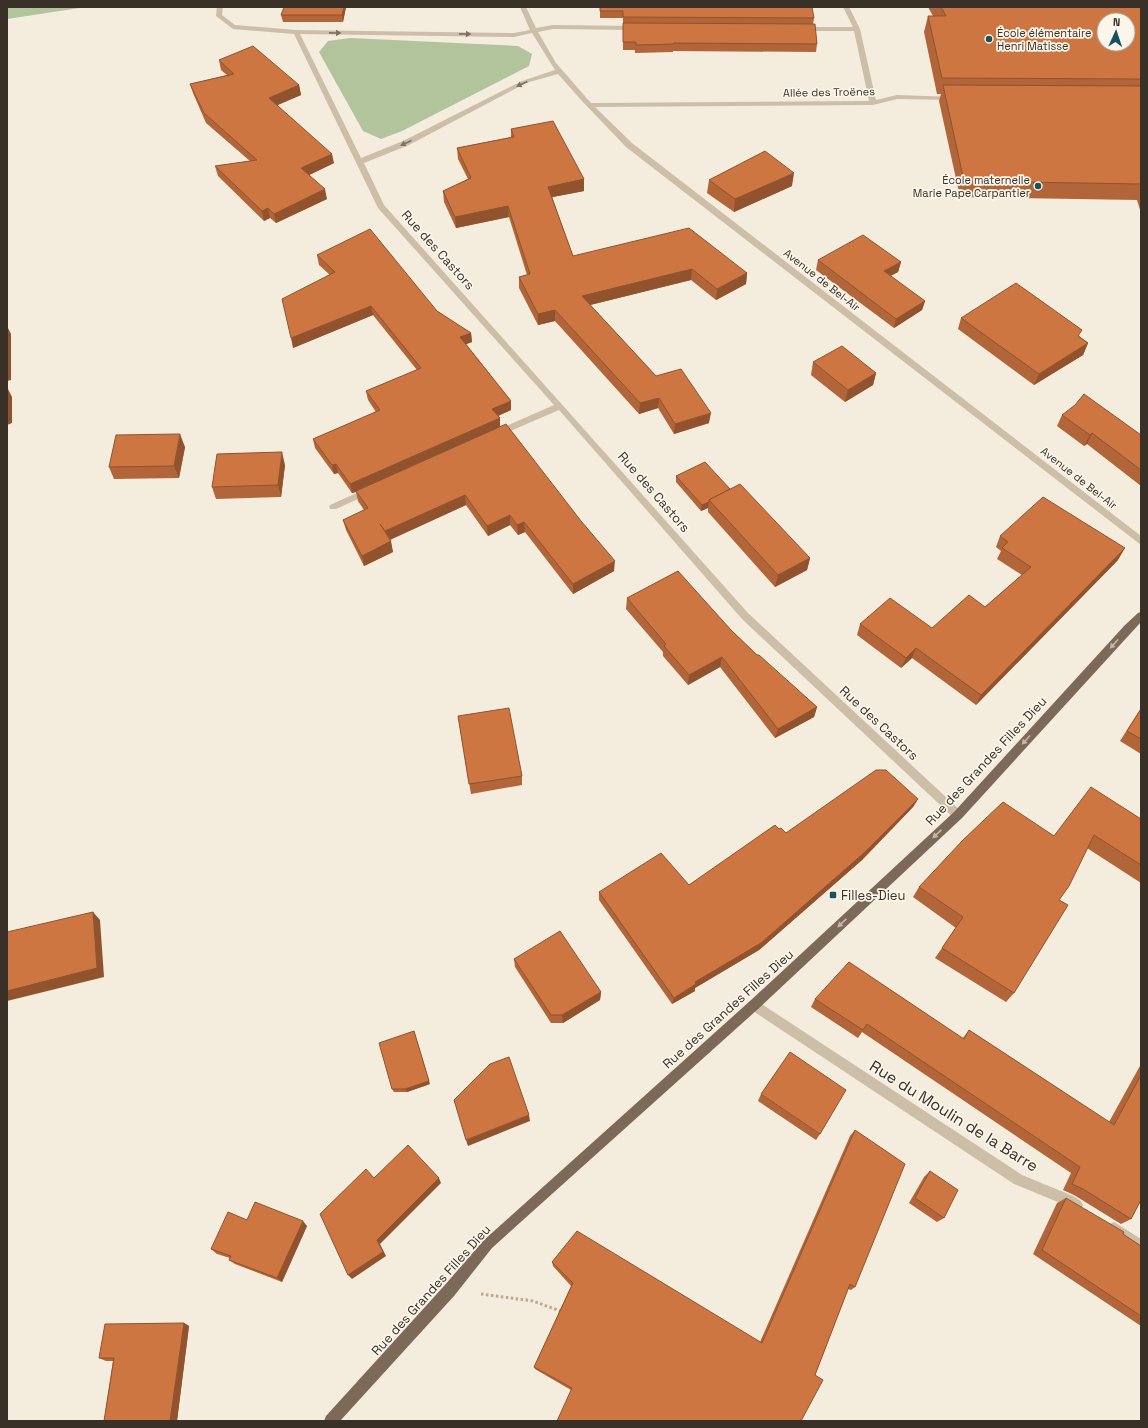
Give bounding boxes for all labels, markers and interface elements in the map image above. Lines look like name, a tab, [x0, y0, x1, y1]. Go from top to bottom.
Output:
north arrow	[1096, 12, 1136, 52]
text: N	[1112, 15, 1121, 29]
place label: École élémentaire Henri Matisse	[997, 26, 1091, 53]
one-way arrow	[329, 30, 342, 36]
one-way arrow	[459, 31, 472, 37]
marker: École élémentaire Henri Matisse	[984, 34, 994, 44]
one-way arrow	[516, 81, 528, 87]
street label: Allée des Troënes	[783, 84, 875, 100]
one-way arrow	[400, 140, 412, 146]
place label: École maternelle Marie Pape Carpantier	[913, 173, 1030, 200]
marker: École maternelle Marie Pape Carpantier	[1033, 181, 1043, 191]
street label: Rue des Castors	[398, 207, 478, 293]
street label: Avenue de Bel-Air	[781, 246, 863, 314]
street label: Avenue de Bel-Air	[1038, 444, 1120, 512]
street label: Rue des Castors	[614, 448, 694, 536]
one-way arrow	[1109, 638, 1118, 649]
street label: Rue des Castors	[836, 682, 922, 764]
street label: Rue des Grandes Filles Dieu	[922, 693, 1050, 829]
one-way arrow	[1021, 735, 1031, 745]
one-way arrow	[932, 830, 942, 839]
place label: Filles-Dieu	[841, 887, 906, 904]
marker: Filles-Dieu	[828, 890, 838, 900]
one-way arrow	[837, 918, 847, 928]
street label: Rue des Grandes Filles Dieu	[659, 946, 797, 1072]
street label: Rue du Moulin de la Barre	[866, 1055, 1042, 1177]
street label: Rue des Grandes Filles Dieu	[368, 1221, 494, 1359]

